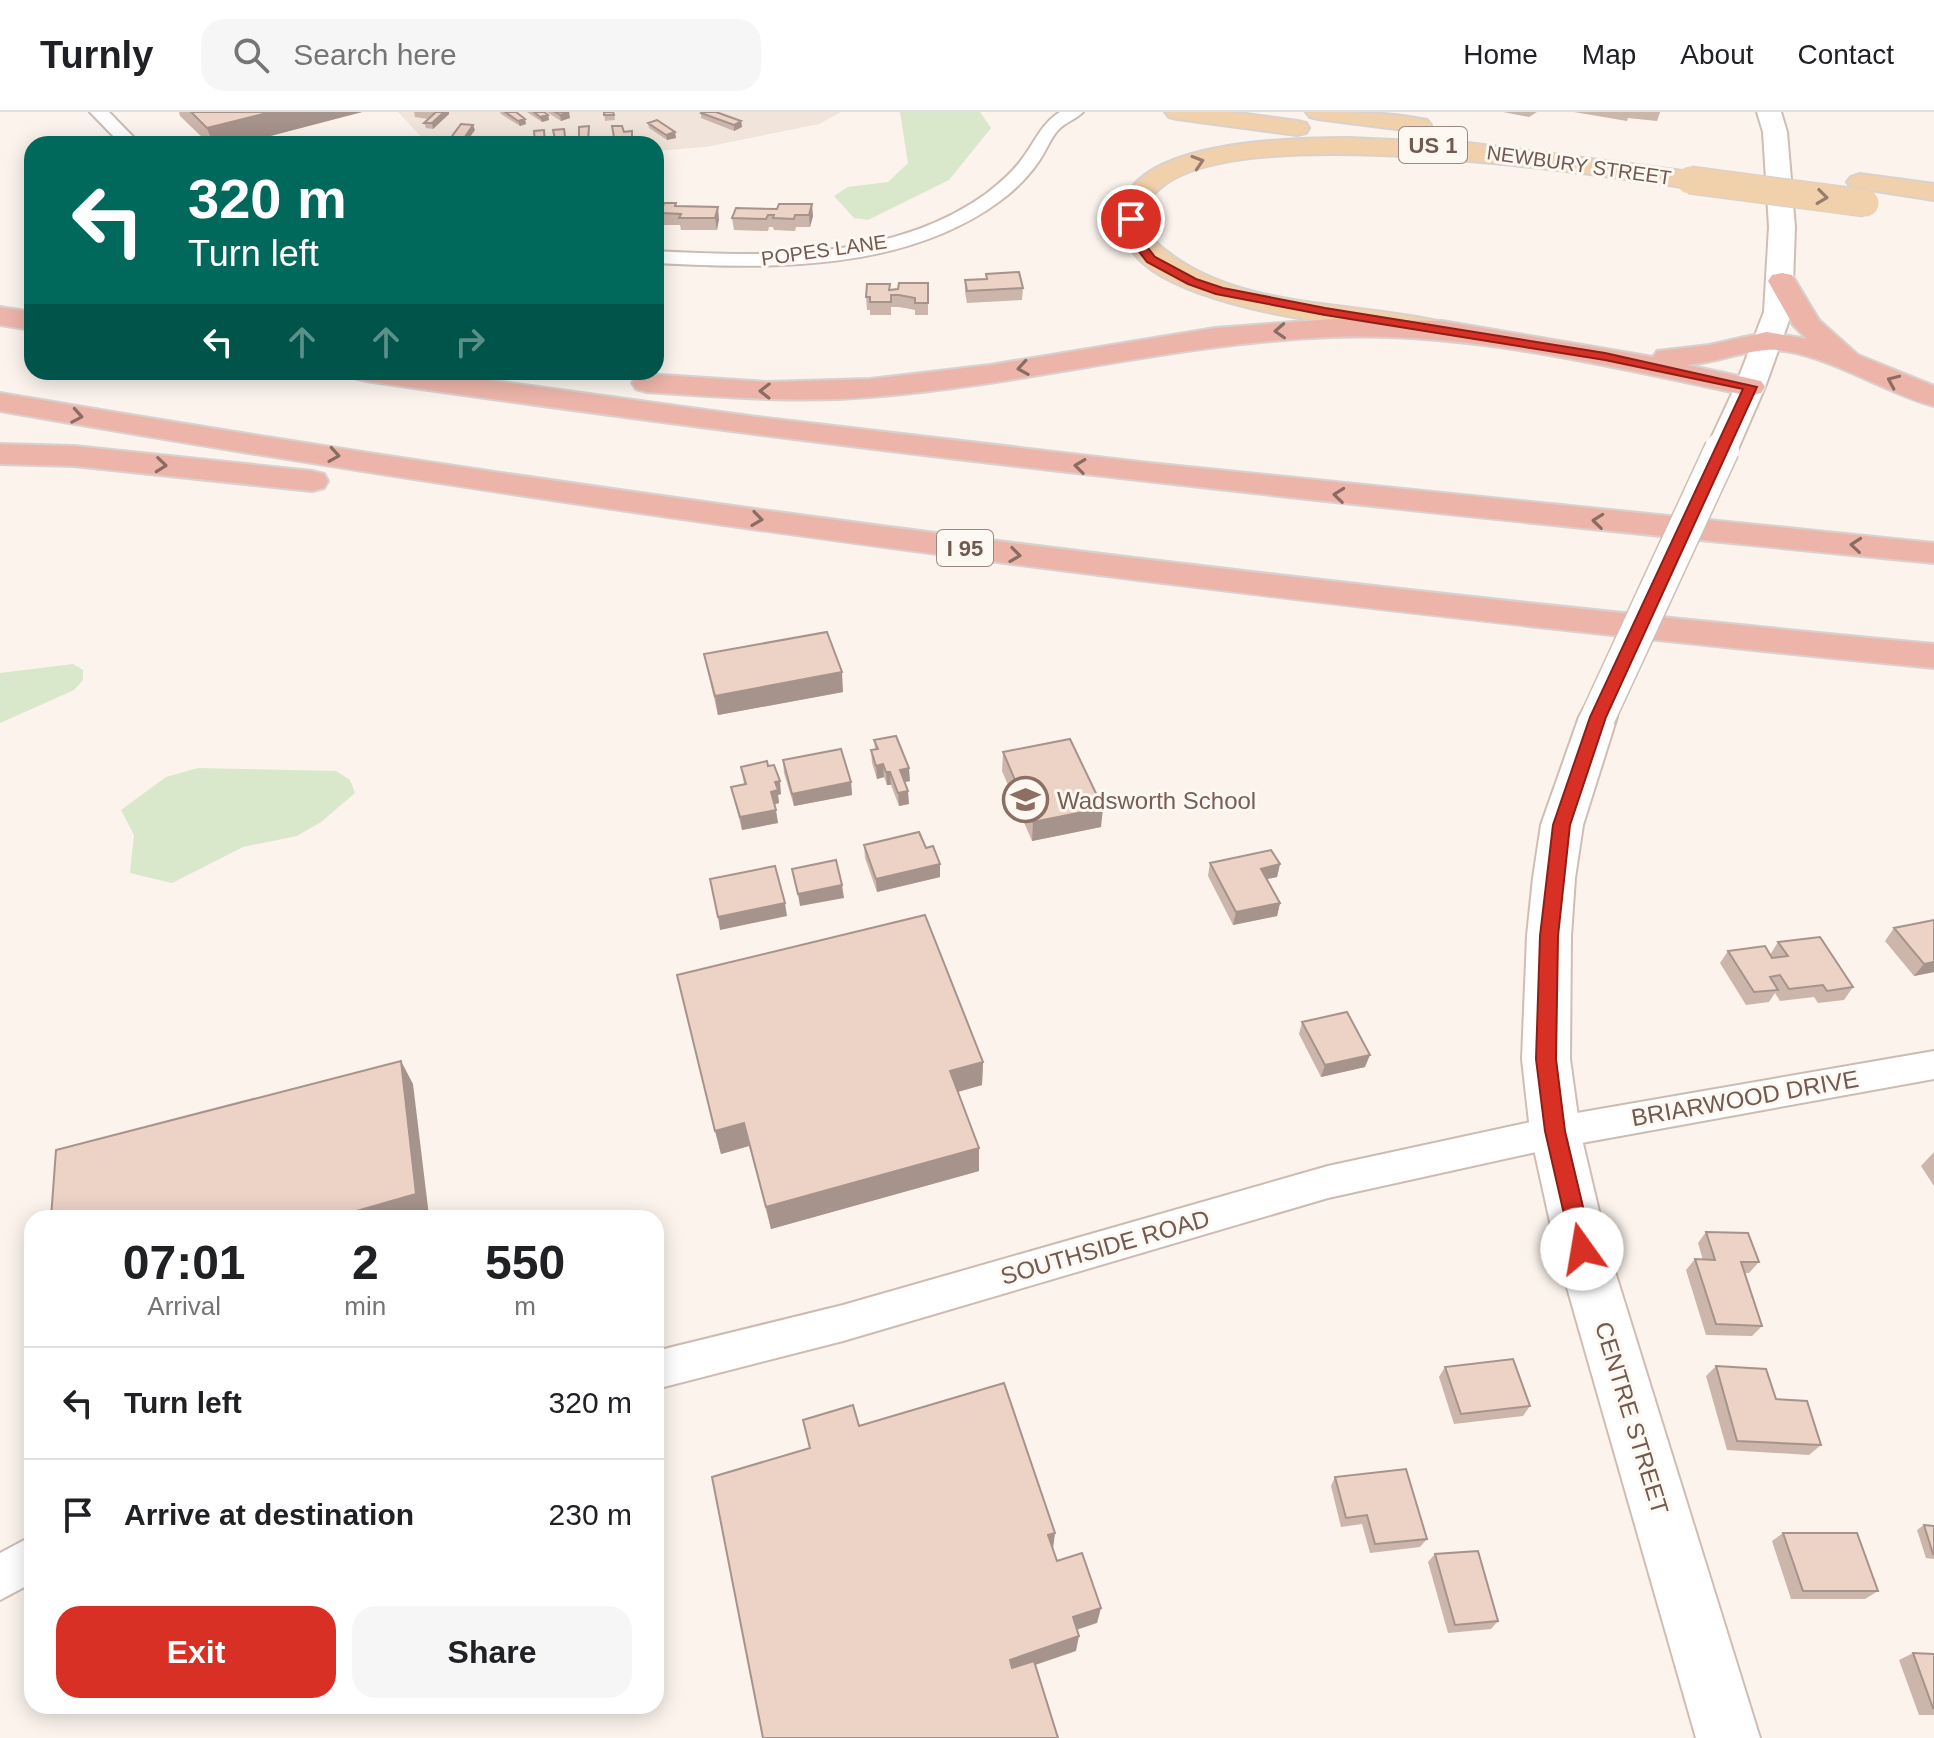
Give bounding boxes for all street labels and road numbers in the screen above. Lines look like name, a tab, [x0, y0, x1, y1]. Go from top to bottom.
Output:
road number: US 1	[1399, 127, 1467, 163]
street label: NEWBURY STREET	[1485, 141, 1673, 189]
street label: POPES LANE	[760, 230, 888, 270]
road number: I 95	[937, 530, 993, 566]
street label: BRIARWOOD DRIVE	[1629, 1065, 1861, 1131]
street label: SOUTHSIDE ROAD	[997, 1204, 1213, 1290]
street label: CENTRE STREET	[1590, 1318, 1674, 1518]

